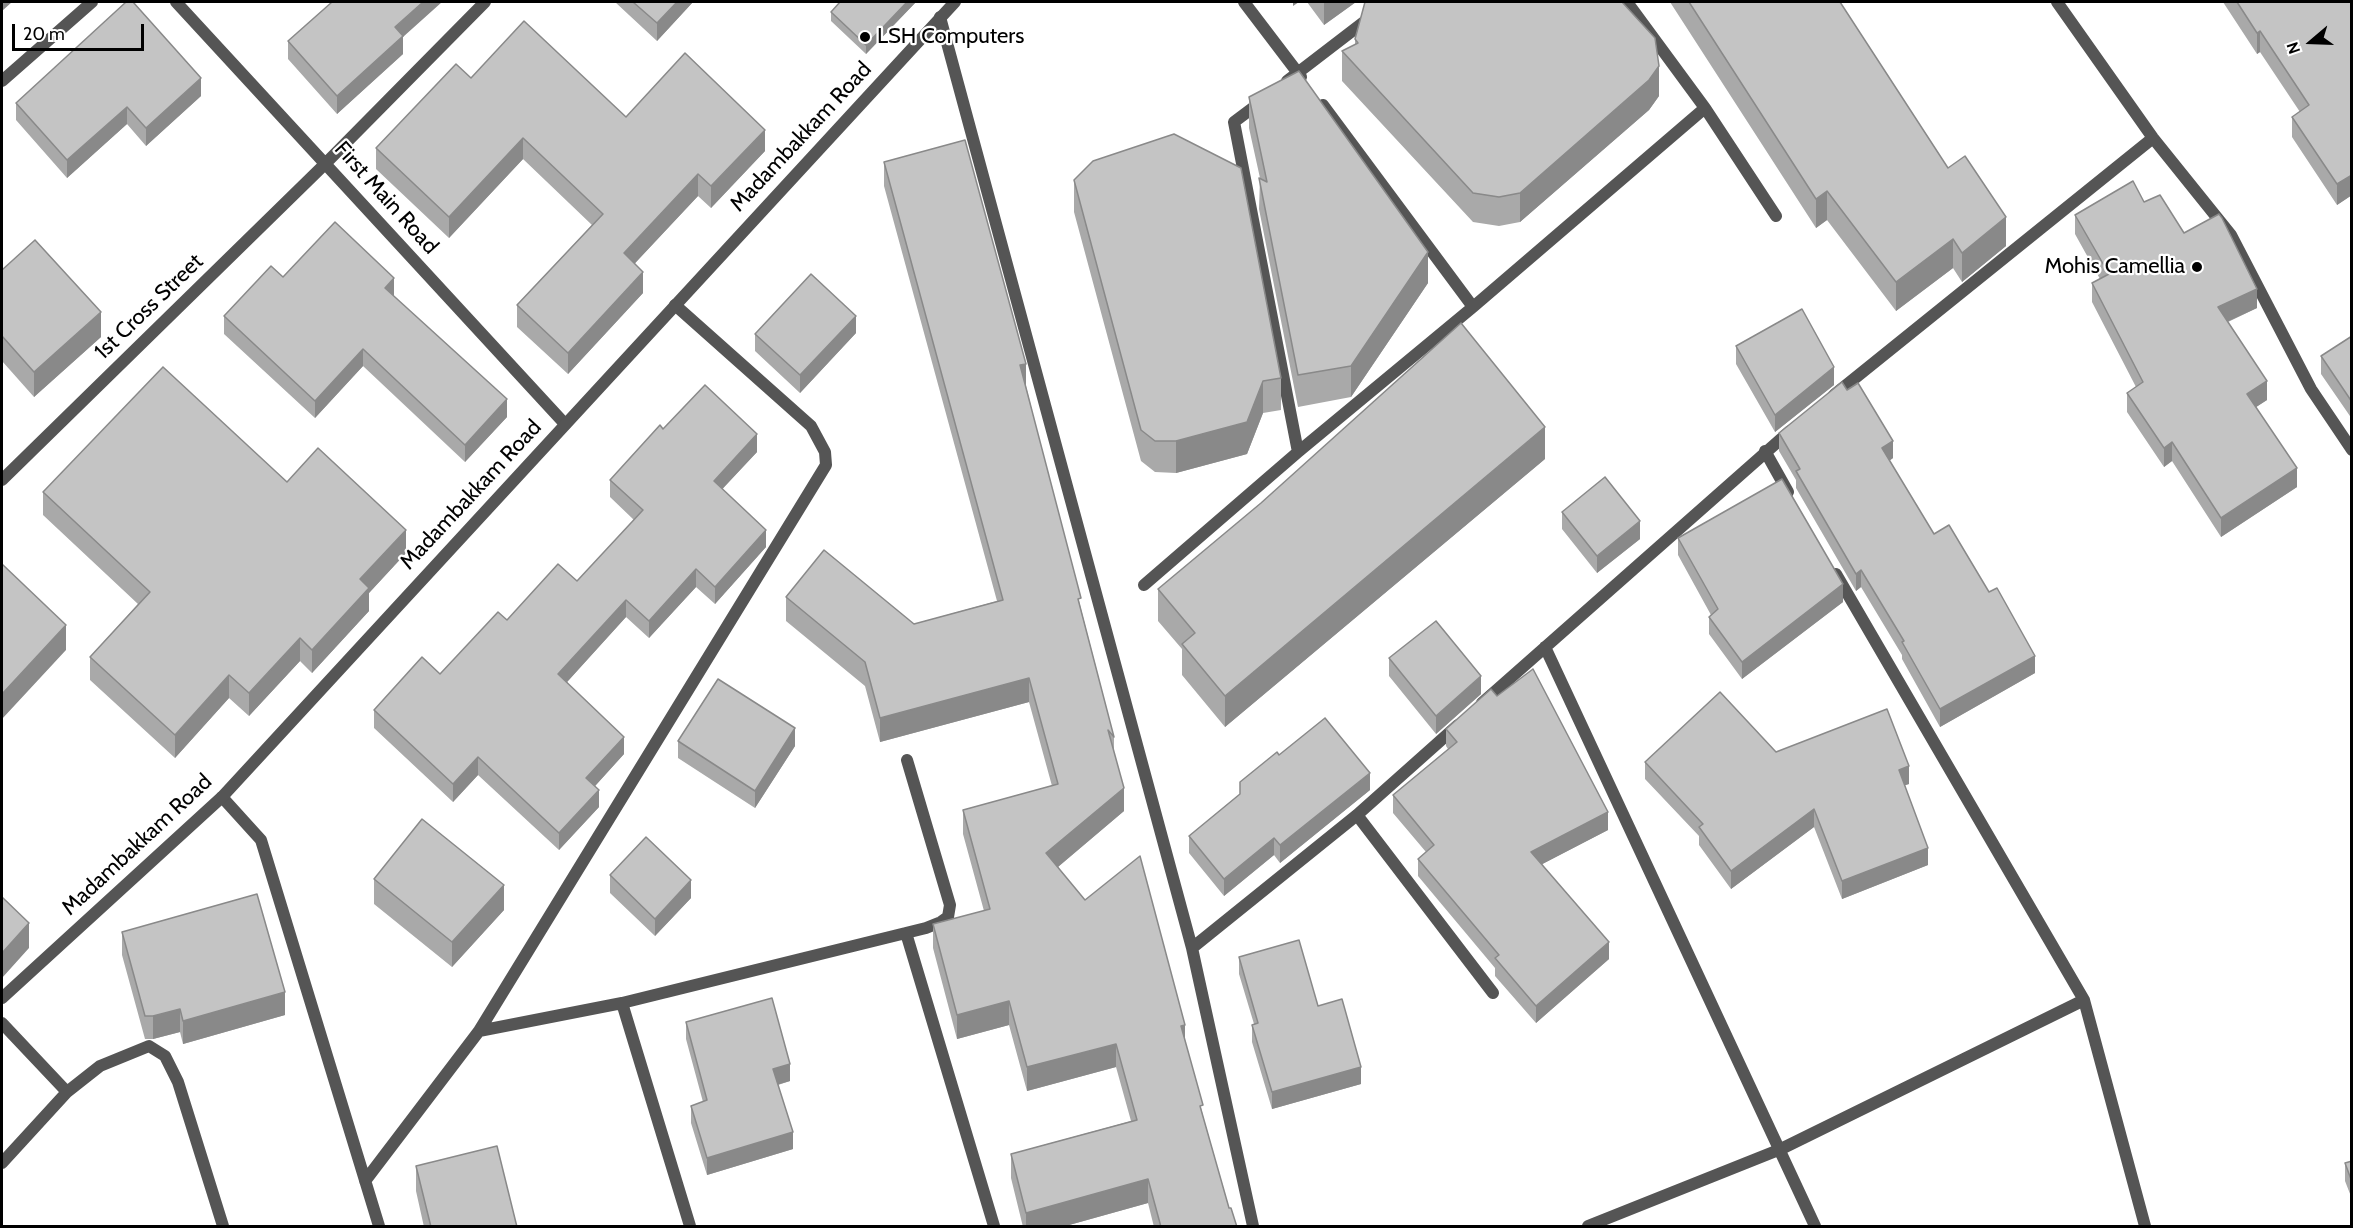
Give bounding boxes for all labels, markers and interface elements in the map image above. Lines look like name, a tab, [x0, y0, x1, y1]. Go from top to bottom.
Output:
scale bar	[15, 12, 147, 50]
north arrow	[2281, 12, 2341, 72]
text: 20 m	[23, 23, 65, 45]
place label: LSH Computers	[877, 24, 1024, 50]
marker: LSH Computers	[858, 30, 872, 44]
text: N	[2283, 40, 2304, 56]
street label: Madambakkam Road	[725, 57, 877, 217]
street label: First Main Road	[329, 136, 443, 260]
street label: 1st Cross Street	[89, 249, 209, 365]
place label: Mohis Camellia	[2044, 254, 2185, 280]
marker: Mohis Camellia	[2190, 260, 2204, 274]
street label: Madambakkam Road	[395, 415, 547, 575]
street label: Madambakkam Road	[57, 769, 217, 921]

